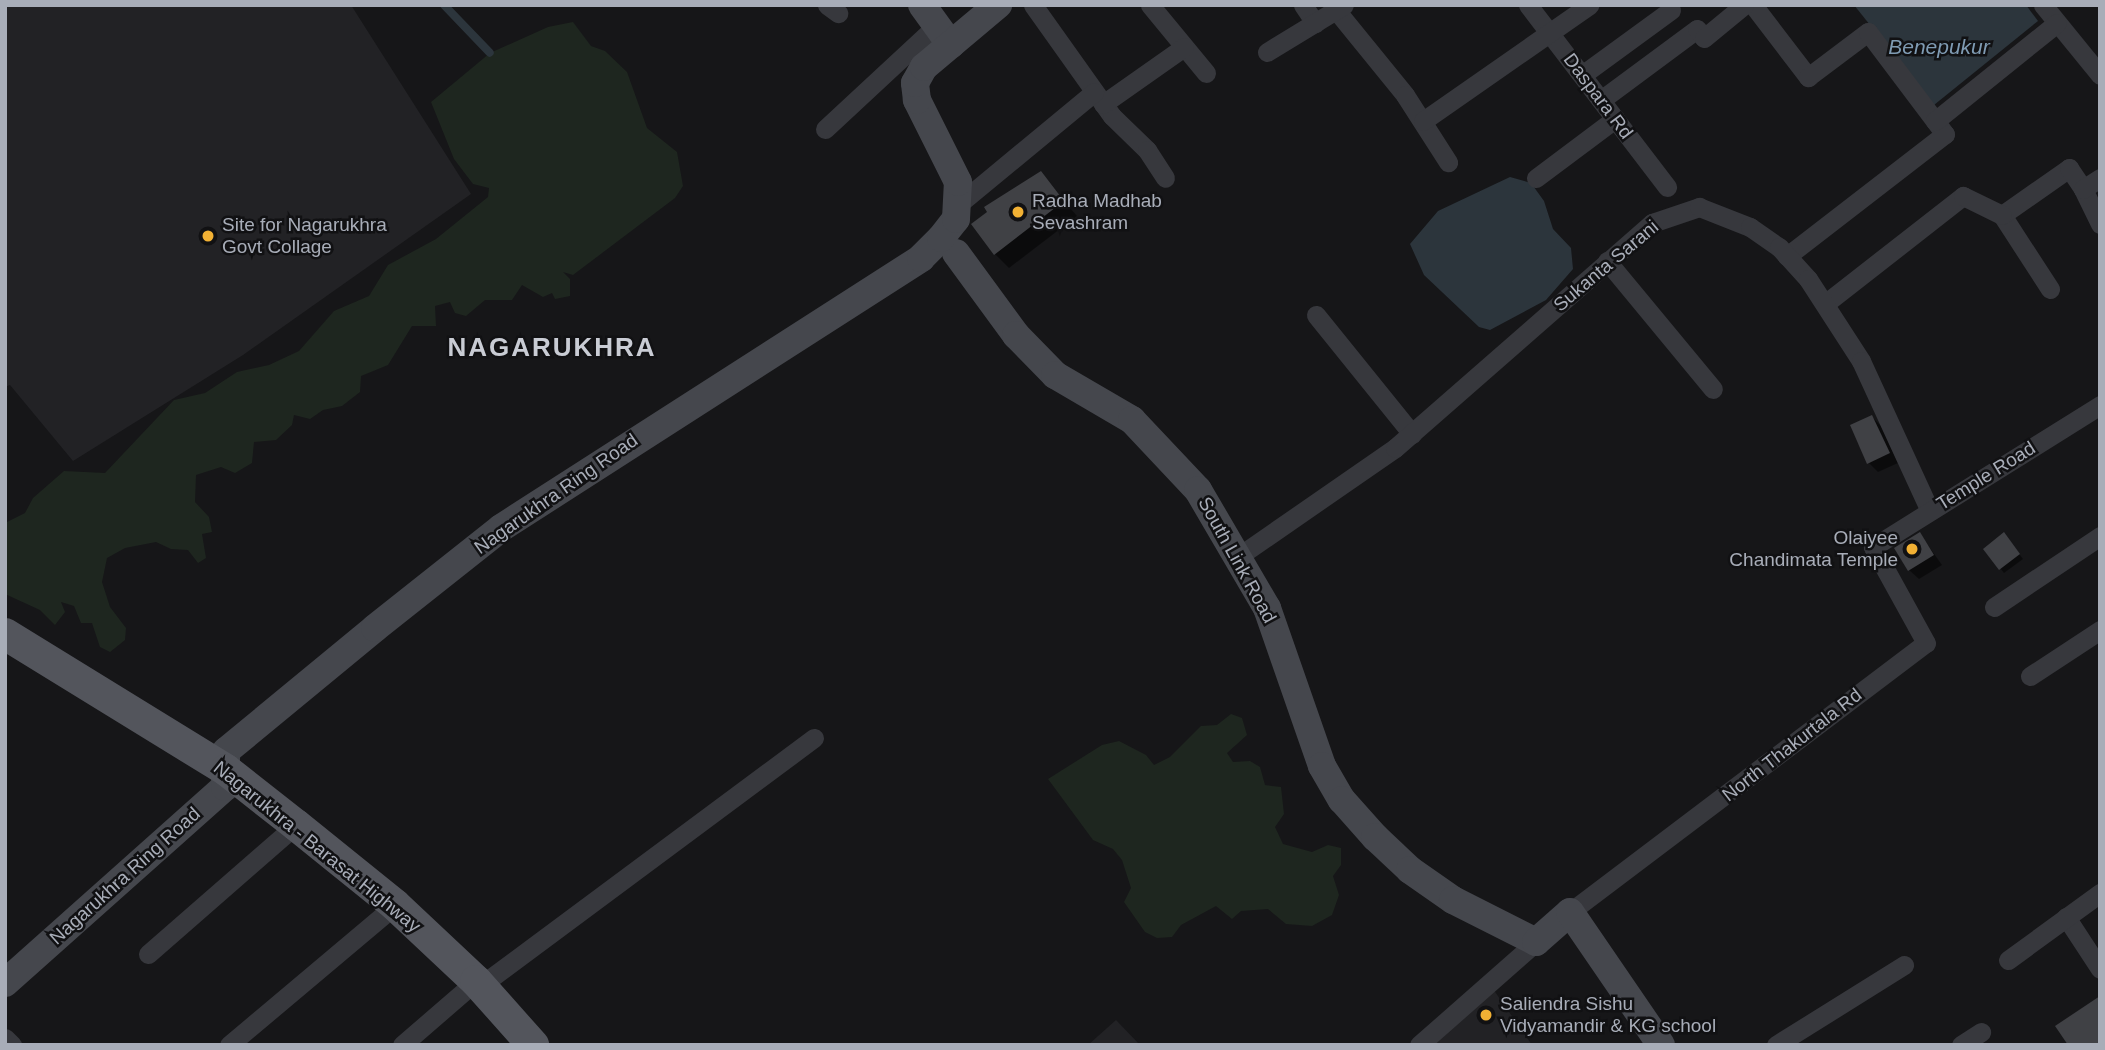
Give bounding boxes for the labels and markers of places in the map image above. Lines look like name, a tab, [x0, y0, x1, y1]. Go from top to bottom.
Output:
place label: Radha Madhab Sevashram	[1032, 190, 1162, 234]
marker: Radha Madhab Sevashram	[1010, 204, 1026, 220]
place label: Site for Nagarukhra Govt Collage	[222, 214, 387, 258]
marker: Site for Nagarukhra Govt Collage	[200, 228, 216, 244]
place label: Olaiyee Chandimata Temple	[1729, 527, 1898, 571]
marker: Olaiyee Chandimata Temple	[1904, 541, 1920, 557]
place label: Saliendra Sishu Vidyamandir & KG school	[1500, 993, 1716, 1037]
marker: Saliendra Sishu Vidyamandir & KG school	[1478, 1007, 1494, 1023]

